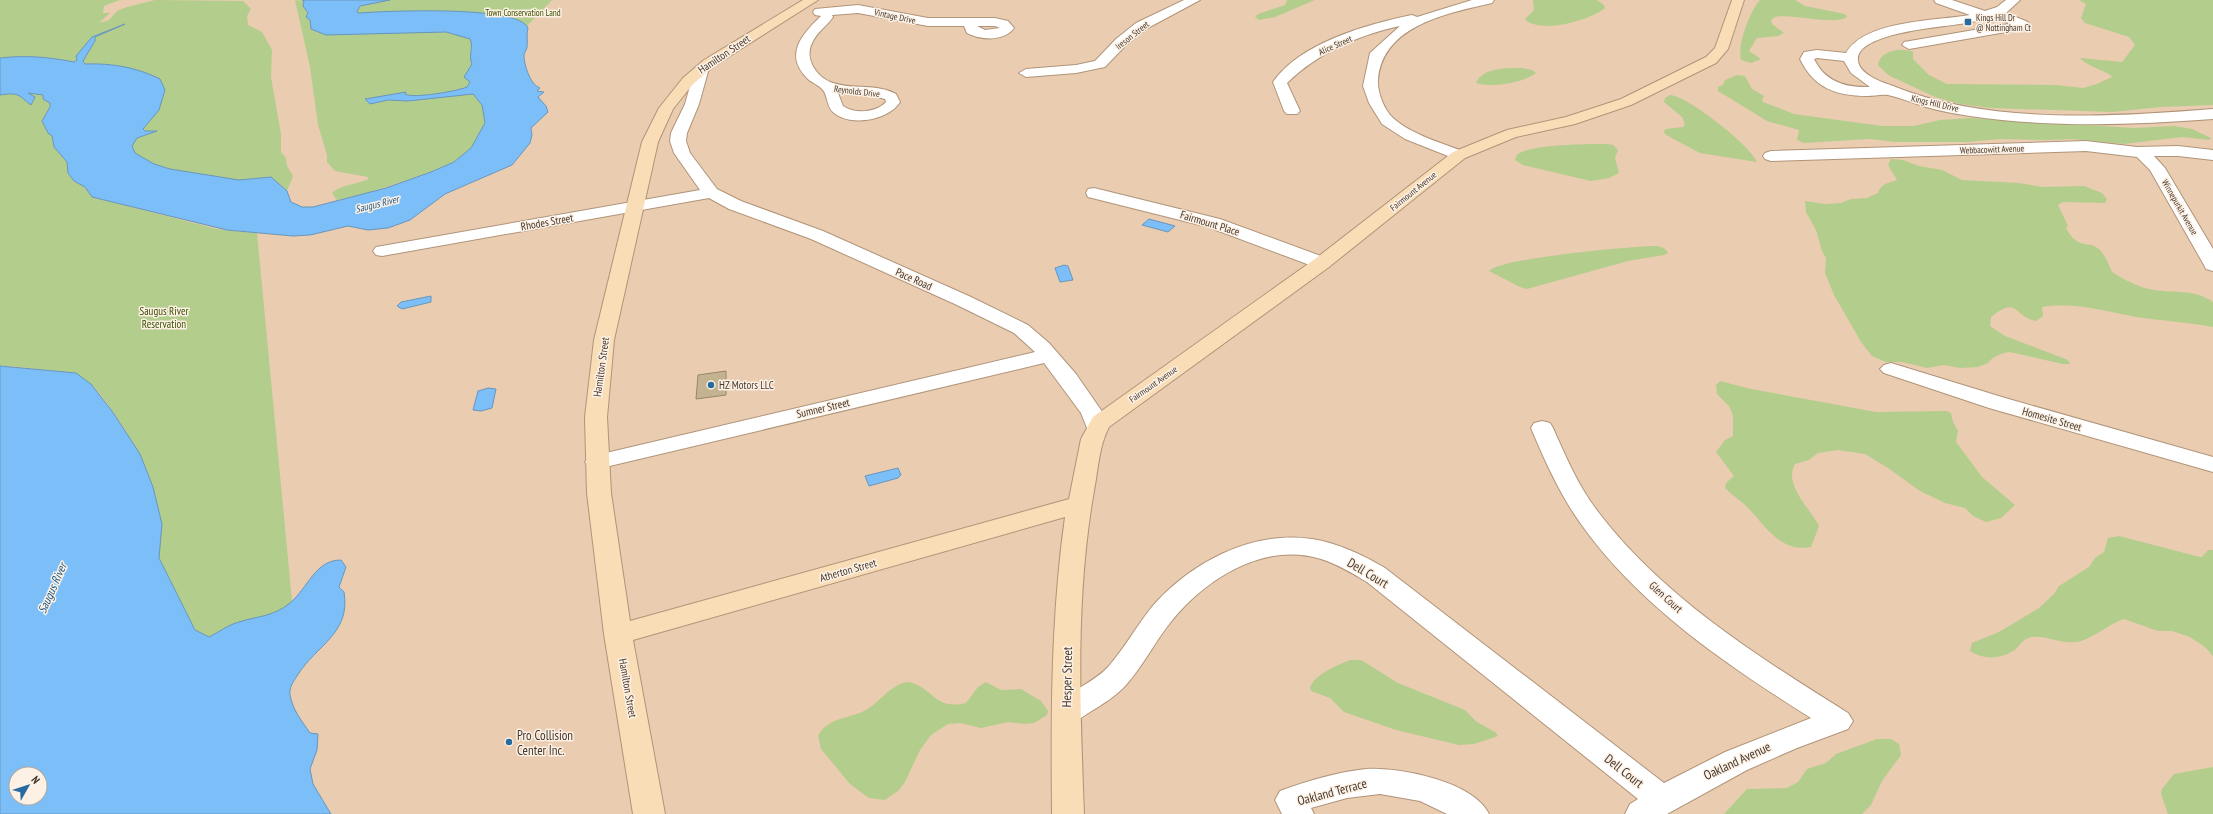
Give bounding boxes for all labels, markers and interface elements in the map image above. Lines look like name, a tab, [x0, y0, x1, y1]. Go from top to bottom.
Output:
street label: Vintage Drive	[872, 6, 917, 26]
park label: Town Conservation Land	[485, 7, 561, 18]
place label: Kings Hill Dr @ Nottingham Ct	[1976, 12, 2031, 33]
marker: Kings Hill Dr @ Nottingham Ct	[1963, 17, 1973, 27]
street label: Ireson Street	[1113, 18, 1151, 52]
street label: Hamilton Street	[695, 31, 753, 77]
street label: Alice Street	[1316, 33, 1354, 57]
street label: Reynolds Drive	[833, 83, 881, 99]
street label: Kings Hill Drive	[1910, 92, 1960, 114]
street label: Webbacowitt Avenue	[1960, 142, 2025, 156]
street label: Fairmount Avenue	[1388, 169, 1439, 213]
street label: Winnepurkit Avenue	[2160, 177, 2200, 237]
water label: Saugus River	[354, 192, 401, 216]
street label: Fairmount Place	[1179, 207, 1242, 239]
street label: Rhodes Street	[520, 211, 574, 233]
street label: Pace Road	[894, 265, 935, 293]
park label: Saugus River Reservation	[140, 304, 188, 331]
street label: Hamilton Street	[590, 336, 612, 398]
street label: Fairmount Avenue	[1127, 363, 1179, 405]
place label: HZ Motors LLC	[719, 378, 774, 392]
marker: HZ Motors LLC	[706, 380, 716, 390]
street label: Sumner Street	[795, 395, 851, 421]
street label: Homesite Street	[2021, 404, 2083, 434]
street label: Dell Court	[1344, 554, 1392, 592]
street label: Atherton Street	[818, 555, 878, 585]
water label: Saugus River	[34, 559, 70, 615]
street label: Glen Court	[1646, 578, 1686, 616]
street label: Hesper Street	[1058, 646, 1076, 708]
street label: Hamilton Street	[616, 657, 640, 719]
place label: Pro Collision Center Inc.	[517, 727, 573, 759]
marker: Pro Collision Center Inc.	[504, 737, 514, 747]
street label: Oakland Avenue	[1701, 738, 1773, 784]
street label: Dell Court	[1601, 750, 1647, 792]
north arrow	[8, 766, 48, 806]
text: N	[28, 773, 43, 786]
street label: Oakland Terrace	[1295, 775, 1369, 809]

